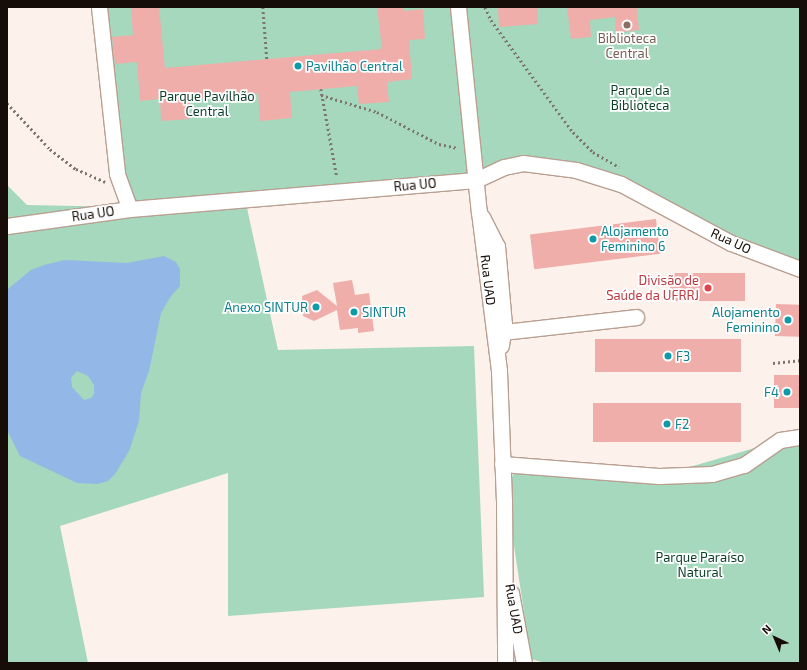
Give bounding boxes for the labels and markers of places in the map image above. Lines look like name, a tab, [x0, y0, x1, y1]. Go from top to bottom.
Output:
marker: Biblioteca Central	[622, 20, 632, 30]
place label: Biblioteca Central	[598, 31, 656, 62]
place label: Pavilhão Central	[306, 58, 403, 74]
marker: Pavilhão Central	[293, 61, 303, 71]
place label: Alojamento Feminino 6	[601, 224, 669, 255]
marker: Alojamento Feminino 6	[588, 234, 598, 244]
place label: Divisão de Saúde da UFRRJ	[606, 273, 699, 304]
marker: Divisão de Saúde da UFRRJ	[702, 282, 714, 294]
place label: Anexo SINTUR	[224, 299, 308, 315]
marker: Anexo SINTUR	[311, 302, 321, 312]
place label: SINTUR	[362, 304, 406, 320]
place label: Alojamento Feminino	[712, 305, 780, 336]
marker: SINTUR	[349, 307, 359, 317]
marker: Alojamento Feminino	[783, 315, 793, 325]
place label: F3	[676, 348, 690, 364]
marker: F3	[663, 351, 673, 361]
place label: F4	[764, 384, 779, 400]
marker: F4	[782, 387, 792, 397]
place label: F2	[675, 416, 689, 432]
marker: F2	[662, 419, 672, 429]

